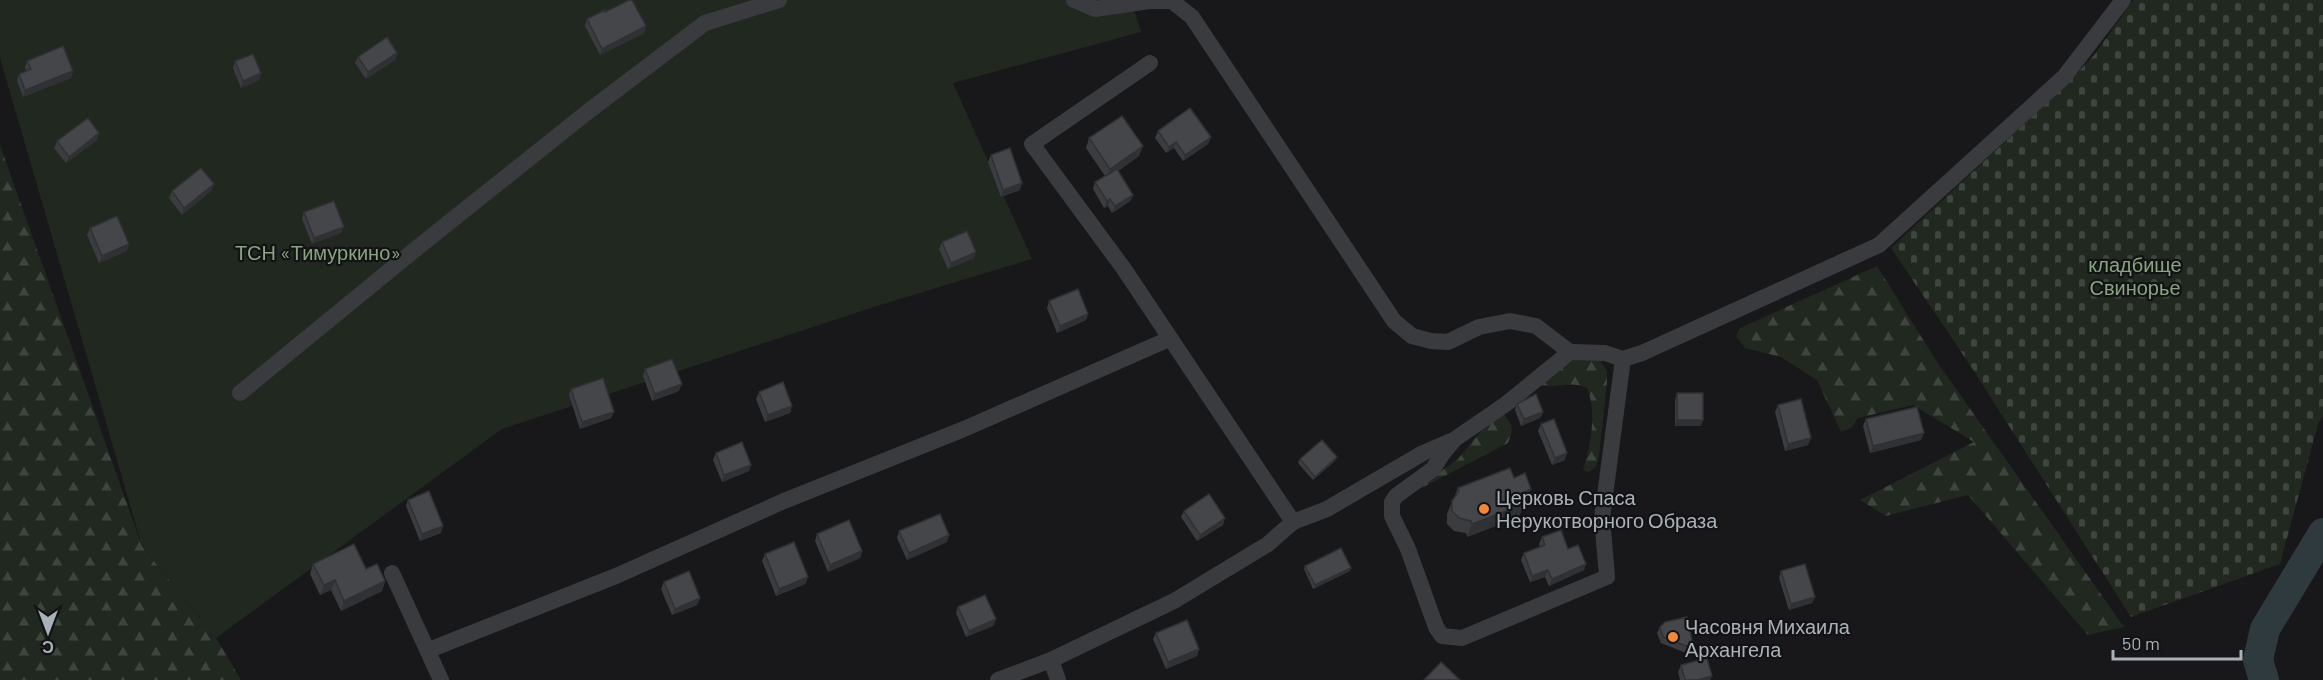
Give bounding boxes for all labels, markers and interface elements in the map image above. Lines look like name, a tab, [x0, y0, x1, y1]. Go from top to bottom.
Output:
park label: ТСН «Тимуркино»	[235, 240, 401, 264]
park label: кладбище Свинорье	[2088, 252, 2182, 299]
place label: Церковь Спаса Нерукотворного Образа	[1496, 485, 1718, 532]
marker: Церковь Спаса Нерукотворного Образа	[1477, 502, 1491, 516]
north arrow	[18, 602, 78, 662]
place label: Часовня Михаила Архангела	[1685, 614, 1851, 661]
scale bar	[2113, 623, 2240, 661]
marker: Часовня Михаила Архангела	[1666, 630, 1680, 644]
text: 50 m	[2122, 632, 2160, 654]
text: С	[42, 638, 54, 657]

